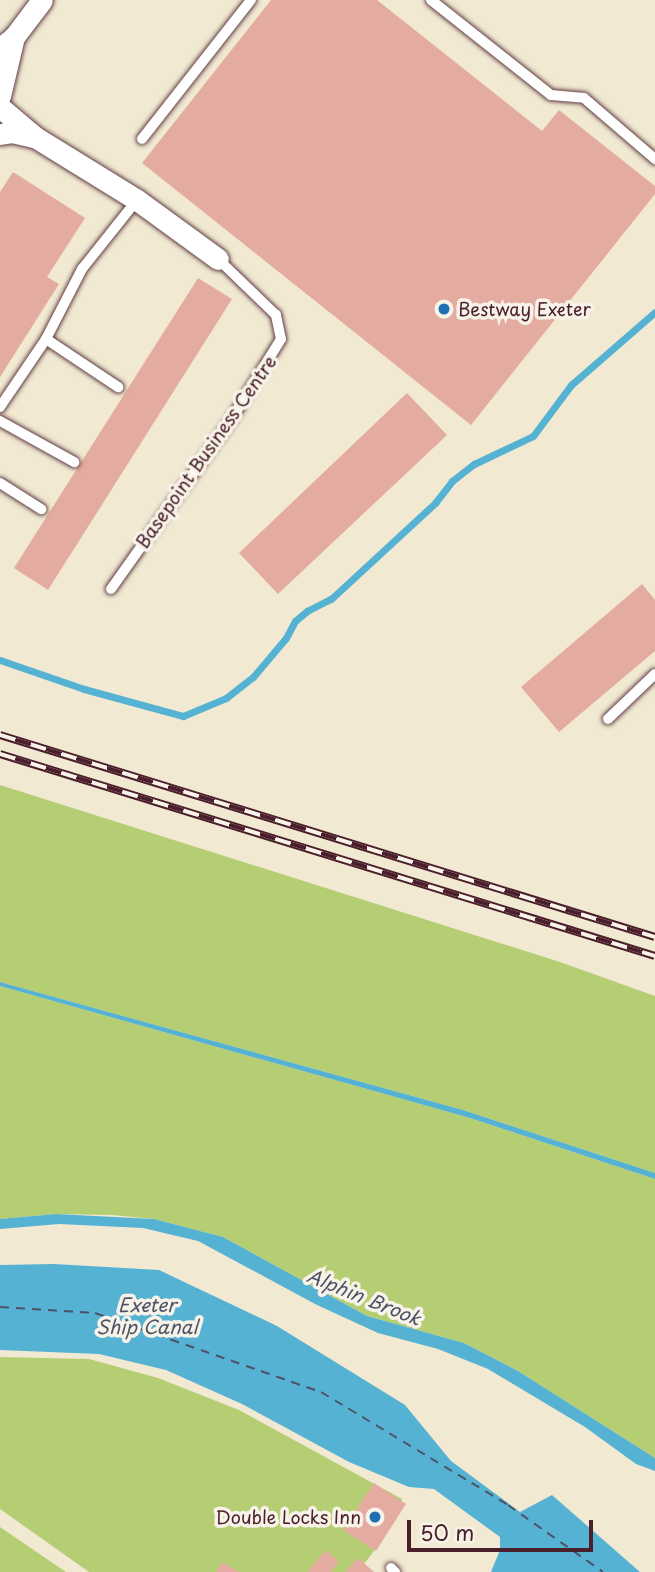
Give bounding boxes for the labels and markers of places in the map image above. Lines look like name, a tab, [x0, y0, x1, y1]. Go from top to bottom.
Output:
place label: Bestway Exeter	[458, 298, 591, 320]
marker: Bestway Exeter	[436, 301, 452, 317]
place label: Double Locks Inn	[214, 1506, 361, 1528]
marker: Double Locks Inn	[367, 1509, 383, 1525]

